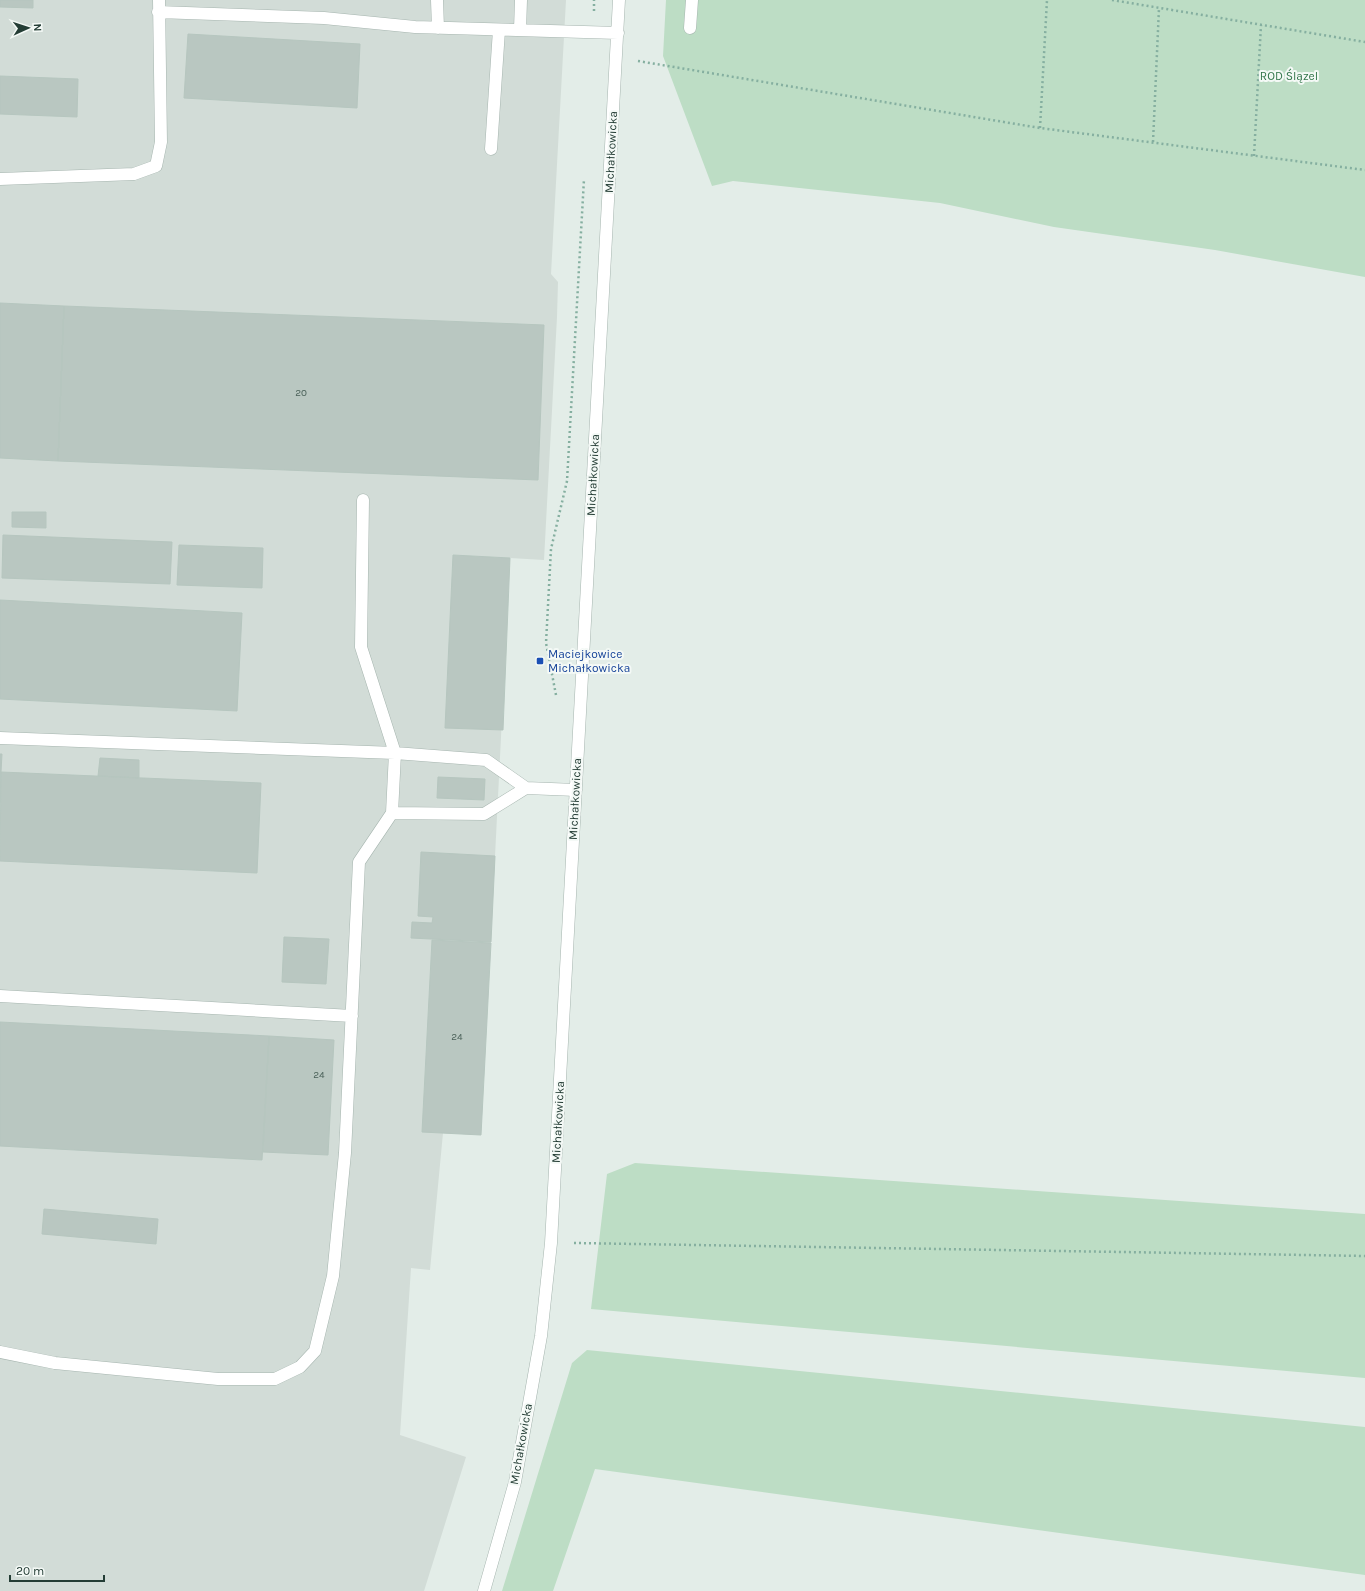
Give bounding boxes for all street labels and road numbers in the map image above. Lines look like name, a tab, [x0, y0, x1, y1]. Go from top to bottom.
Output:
street label: Michałkowicka	[602, 111, 620, 193]
street label: Michałkowicka	[584, 434, 602, 516]
street label: Michałkowicka	[566, 758, 584, 840]
street label: Michałkowicka	[549, 1081, 567, 1163]
street label: Michałkowicka	[507, 1402, 535, 1486]

